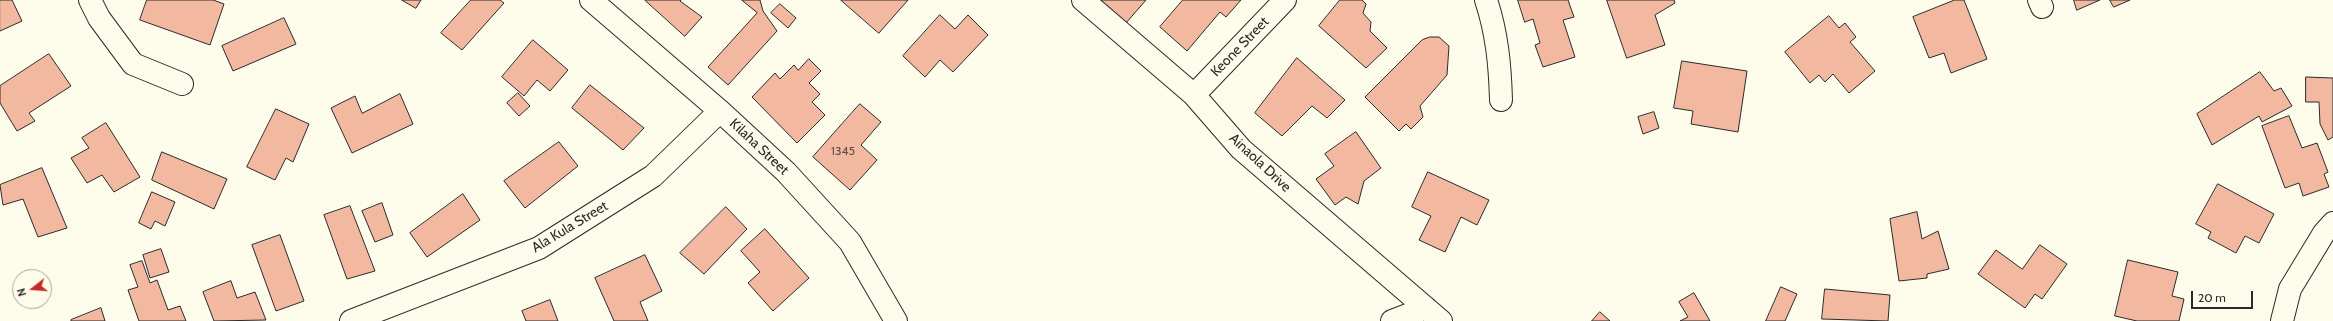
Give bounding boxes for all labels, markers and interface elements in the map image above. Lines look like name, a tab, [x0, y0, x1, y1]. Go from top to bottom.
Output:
street label: Keone Street	[1207, 14, 1273, 80]
street label: Kilaha Street	[726, 115, 792, 179]
street label: Ainaola Drive	[1226, 130, 1294, 196]
house number: 1345	[831, 144, 855, 158]
street label: Ala Kula Street	[529, 198, 611, 256]
north arrow	[12, 269, 52, 309]
scale bar	[2193, 283, 2255, 309]
text: N	[14, 286, 29, 298]
text: 20 m	[2198, 290, 2226, 305]

